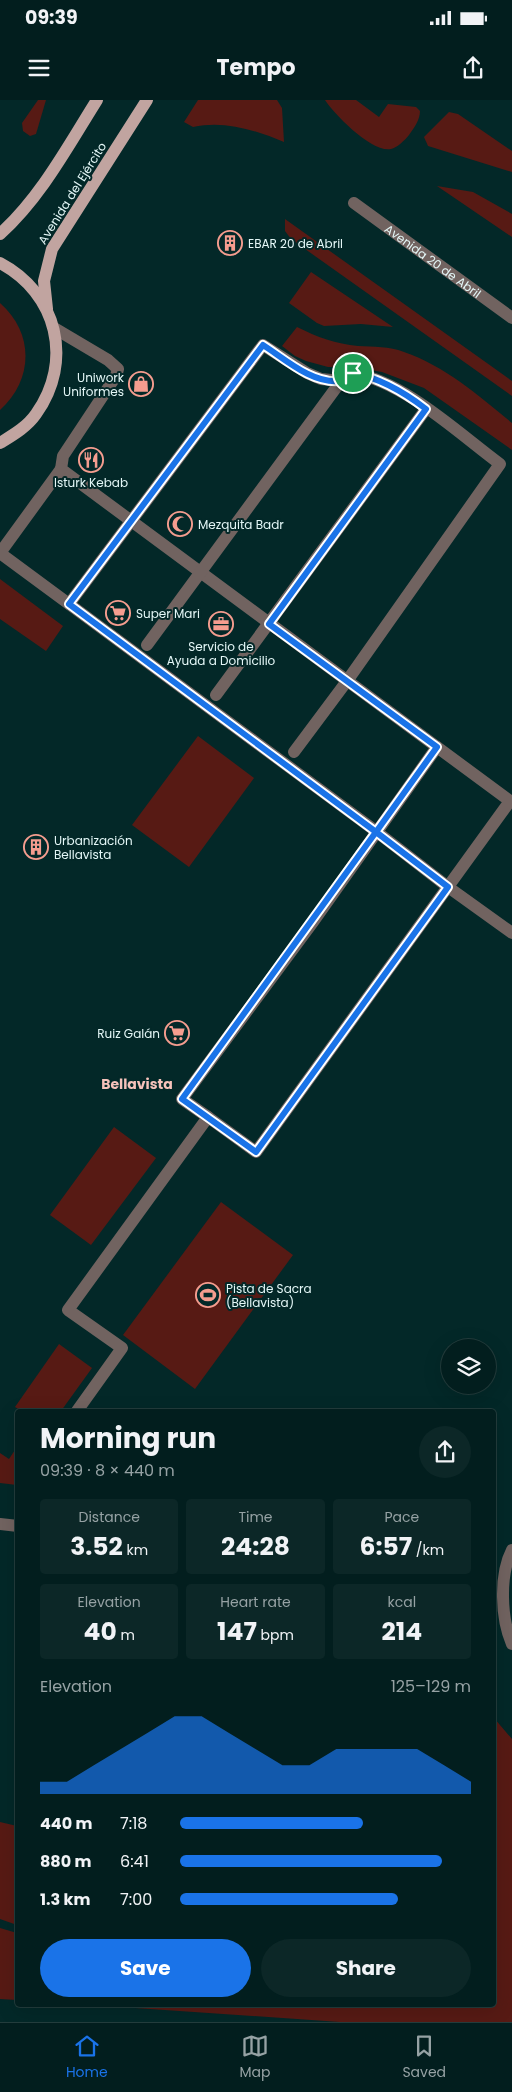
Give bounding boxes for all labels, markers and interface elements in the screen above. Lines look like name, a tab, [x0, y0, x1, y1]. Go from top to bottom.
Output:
text: 09:39	[25, 4, 78, 31]
text: Tempo	[217, 52, 295, 83]
icon: menu	[25, 54, 53, 82]
icon: share	[459, 54, 487, 82]
street label: Avenida del Ejército	[34, 138, 110, 247]
street label: Avenida 20 de Abril	[382, 220, 485, 302]
building icon: EBAR 20 de Abril	[217, 230, 243, 256]
place label: EBAR 20 de Abril	[248, 235, 343, 252]
pin	[332, 352, 374, 394]
icon: arrive	[339, 359, 367, 387]
place label: Uniwork Uniformes	[63, 369, 125, 400]
shop icon: Uniwork Uniformes	[128, 371, 154, 397]
restaurant icon: Isturk Kebab	[78, 447, 104, 473]
place label: Isturk Kebab	[54, 474, 128, 491]
mosque icon: Mezquita Badr	[167, 511, 193, 537]
place label: Mezquita Badr	[198, 516, 284, 533]
supermarket icon: Super Mari	[105, 600, 131, 626]
place label: Super Mari	[136, 605, 200, 622]
office icon: Servicio de Ayuda a Domicilio	[208, 611, 234, 637]
place label: Servicio de Ayuda a Domicilio	[167, 638, 276, 669]
place label: Urbanización Bellavista	[54, 832, 133, 863]
building icon: Urbanización Bellavista	[23, 834, 49, 860]
supermarket icon: Ruiz Galán	[164, 1020, 190, 1046]
place label: Ruiz Galán	[97, 1025, 160, 1042]
district label: Bellavista	[101, 1074, 173, 1094]
place label: Pista de Sacra (Bellavista)	[226, 1280, 312, 1311]
sports icon: Pista de Sacra (Bellavista)	[195, 1282, 221, 1308]
map controls	[441, 1339, 496, 1394]
button: layers	[441, 1339, 496, 1394]
text: Morning run	[40, 1419, 216, 1458]
button: share	[419, 1426, 471, 1478]
text: 09:39 · 8 × 440 m	[40, 1459, 175, 1482]
text: Distance	[78, 1507, 140, 1527]
text: Time	[238, 1507, 273, 1527]
text: Pace	[384, 1507, 419, 1527]
text: 3.52	[70, 1529, 123, 1564]
text: 24:28	[221, 1529, 290, 1564]
text: 6:57	[359, 1529, 412, 1564]
text: km	[123, 1540, 148, 1560]
text: /km	[412, 1540, 444, 1560]
text: Elevation	[78, 1592, 141, 1612]
text: Heart rate	[220, 1592, 291, 1612]
text: kcal	[388, 1592, 416, 1612]
text: 40	[83, 1614, 117, 1649]
text: 147	[217, 1614, 257, 1649]
text: 214	[382, 1614, 422, 1649]
text: m	[117, 1625, 135, 1645]
text: bpm	[257, 1625, 294, 1645]
text: Elevation	[40, 1675, 112, 1698]
text: 125–129 m	[391, 1675, 471, 1698]
text: 440 m	[40, 1812, 92, 1835]
text: 7:18	[120, 1812, 147, 1835]
text: 880 m	[40, 1850, 92, 1873]
text: 6:41	[120, 1850, 149, 1873]
text: 1.3 km	[40, 1888, 90, 1911]
text: 7:00	[120, 1888, 152, 1911]
button: Save	[40, 1939, 251, 1997]
button: Share	[261, 1939, 471, 1997]
tab: Home	[66, 2032, 108, 2083]
tab: Map	[240, 2032, 271, 2083]
tab: Saved	[402, 2032, 446, 2083]

